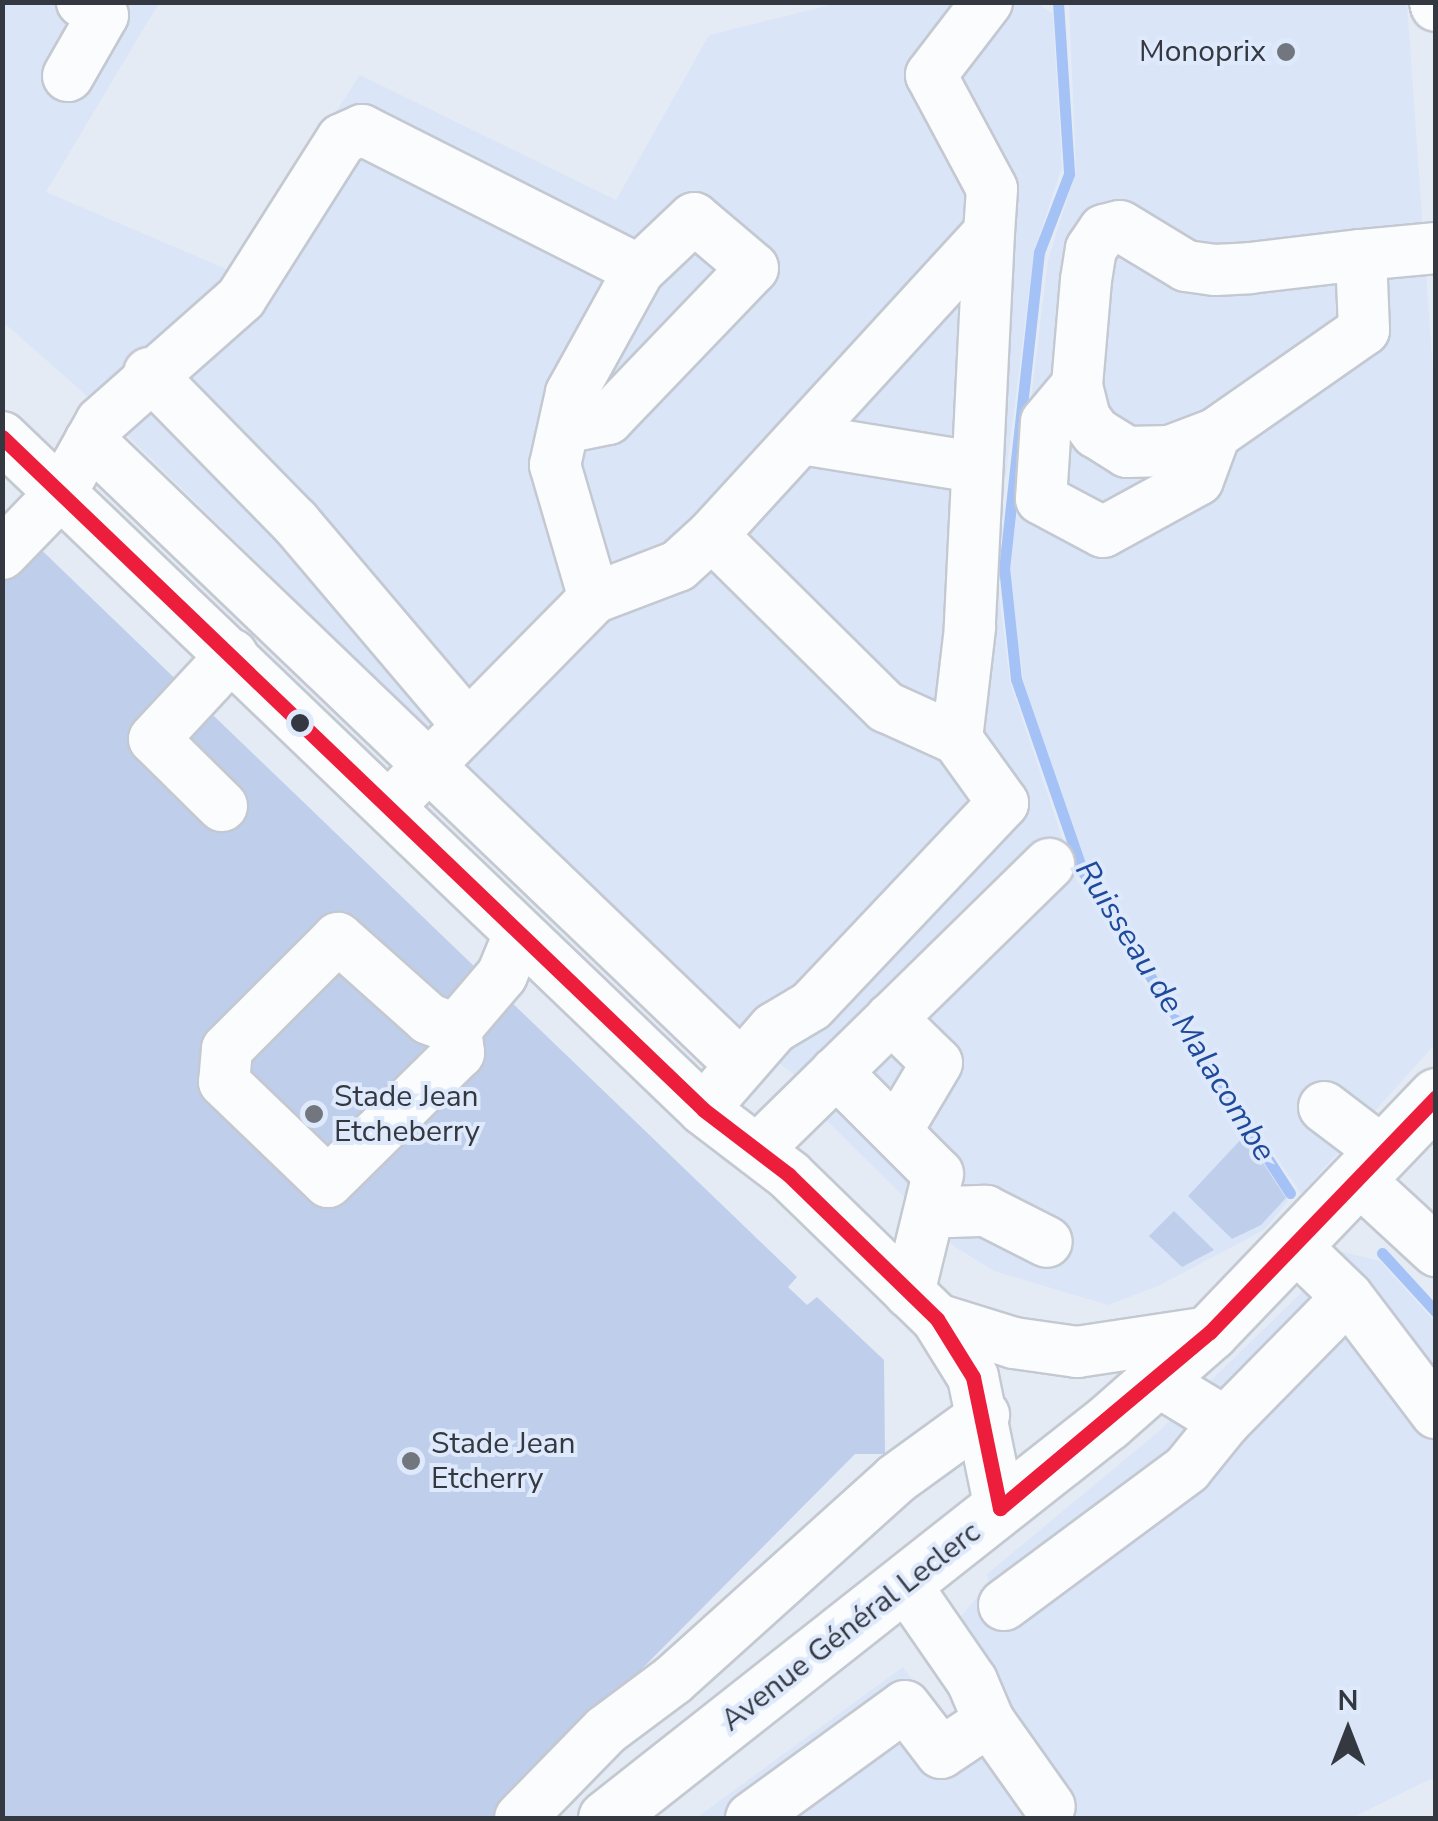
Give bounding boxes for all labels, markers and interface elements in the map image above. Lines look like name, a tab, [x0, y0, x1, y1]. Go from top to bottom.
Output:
place label: Monoprix	[1139, 34, 1266, 70]
marker: Monoprix	[1275, 41, 1297, 63]
unlabelled marker	[290, 713, 310, 733]
water label: Ruisseau de Malacombe	[1067, 853, 1283, 1169]
place label: Stade Jean Etcheberry	[334, 1079, 480, 1150]
marker: Stade Jean Etcheberry	[303, 1103, 325, 1125]
place label: Stade Jean Etcherry	[431, 1426, 576, 1496]
marker: Stade Jean Etcherry	[400, 1450, 422, 1472]
street label: Avenue Général Leclerc	[714, 1515, 988, 1739]
north arrow	[1298, 1681, 1398, 1781]
text: N	[1338, 1682, 1358, 1720]

